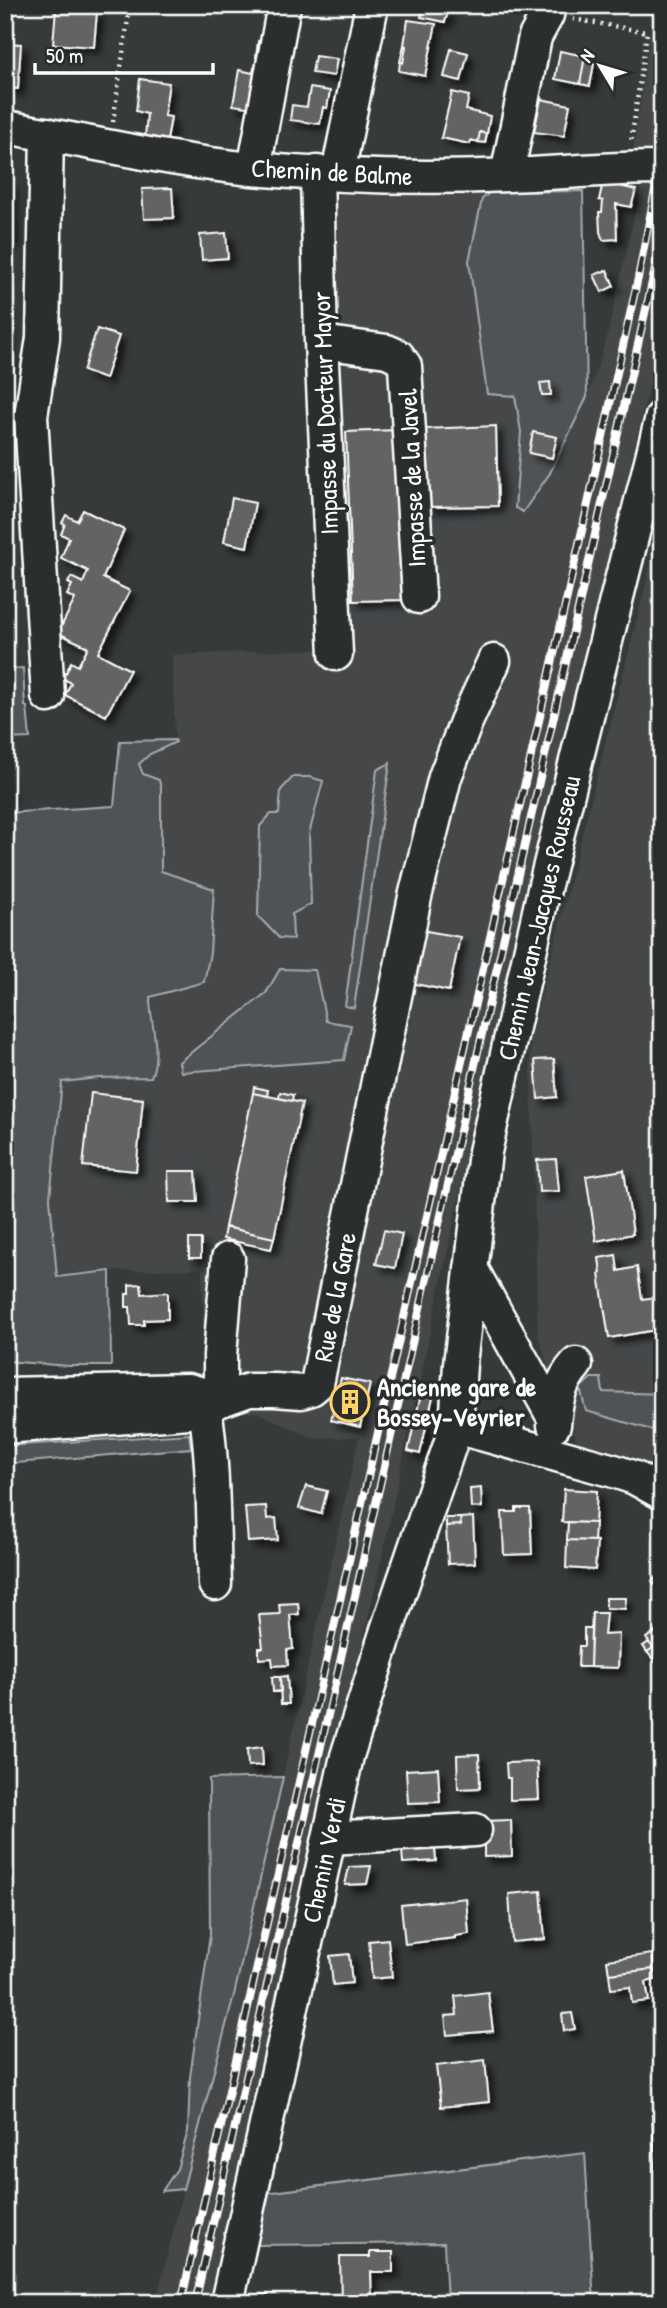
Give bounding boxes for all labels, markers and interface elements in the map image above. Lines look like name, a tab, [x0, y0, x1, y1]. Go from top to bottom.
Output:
scale bar	[35, 32, 214, 76]
north arrow	[566, 32, 636, 102]
text: 50 m	[46, 41, 83, 70]
text: N	[573, 44, 600, 68]
street label: Chemin de Balme	[250, 150, 414, 193]
street label: Impasse du Docteur Mayor	[303, 291, 346, 535]
street label: Impasse de la Javel	[389, 388, 434, 568]
street label: Chemin Jean-Jacques Rousseau	[489, 772, 588, 1064]
street label: Rue de la Gare	[305, 1229, 364, 1365]
place label: Ancienne gare de Bossey-Veyrier	[377, 1369, 537, 1435]
building icon: Ancienne gare de Bossey-Veyrier	[329, 1381, 371, 1423]
street label: Chemin Verdi	[293, 1794, 354, 1926]

